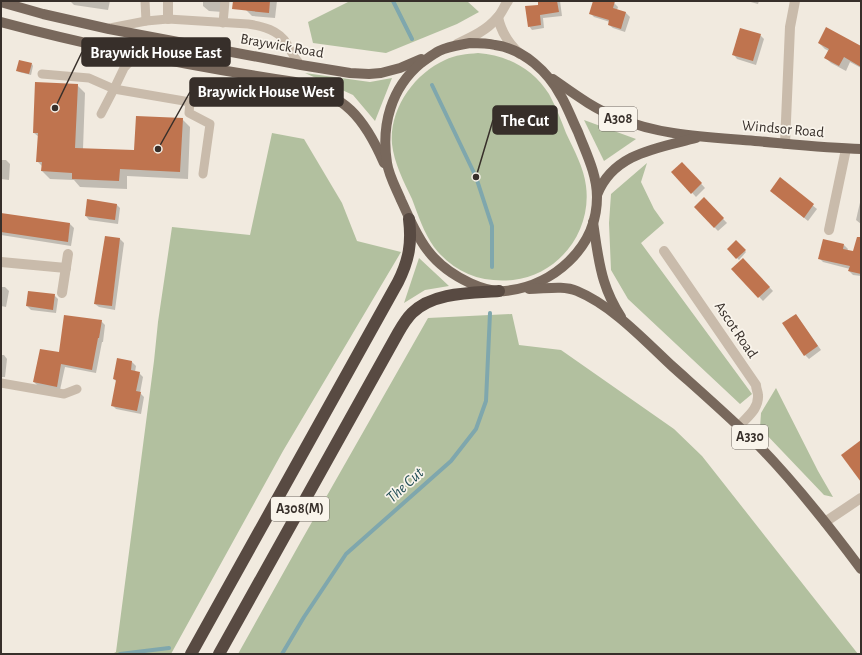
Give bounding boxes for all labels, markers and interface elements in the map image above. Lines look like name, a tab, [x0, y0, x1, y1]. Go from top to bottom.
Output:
street label: Braywick Road	[239, 31, 325, 61]
callout: Braywick House East	[82, 38, 230, 66]
text: Braywick House East	[90, 45, 222, 62]
callout: Braywick House West	[190, 78, 343, 106]
text: Braywick House West	[197, 84, 335, 101]
callout: The Cut	[493, 106, 557, 134]
road number: A308	[599, 107, 637, 131]
text: The Cut	[501, 113, 550, 129]
street label: Windsor Road	[741, 118, 825, 140]
street label: Ascot Road	[712, 299, 760, 361]
road number: A330	[732, 425, 768, 449]
water label: The Cut	[383, 464, 427, 506]
road number: A308(M)	[271, 497, 329, 521]

